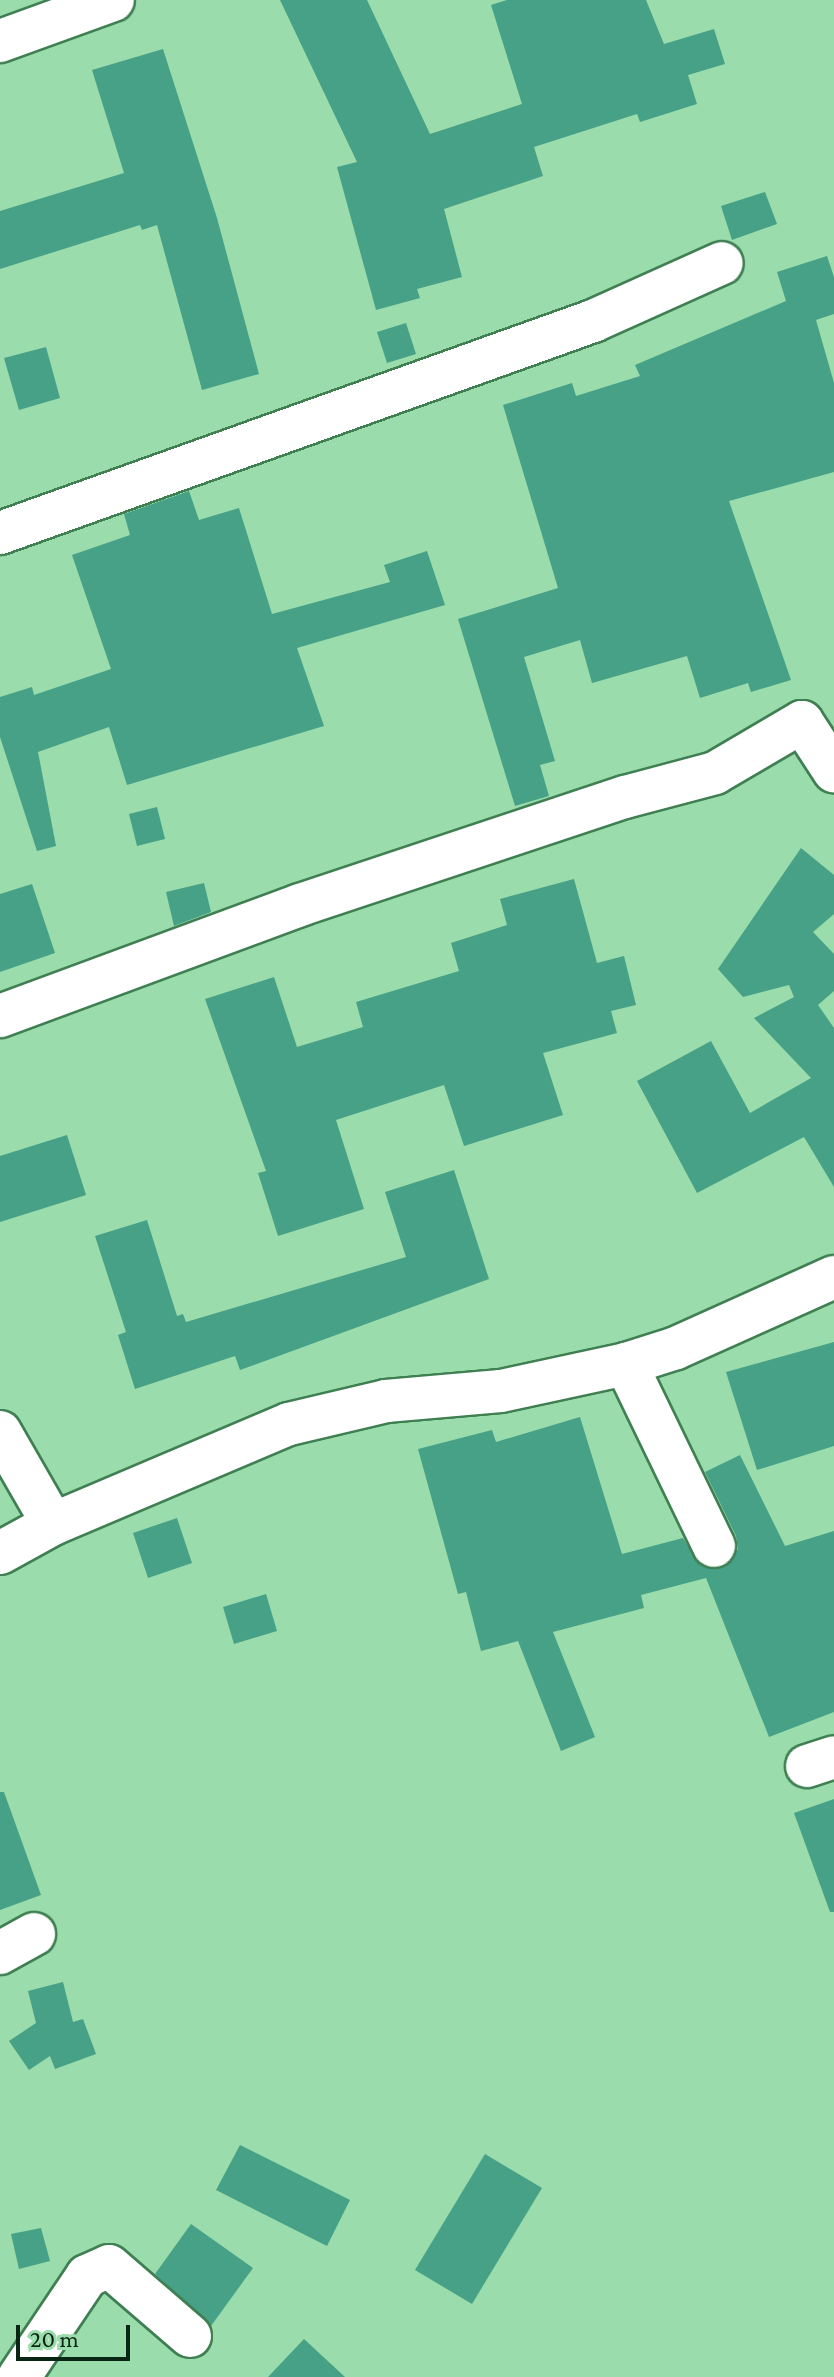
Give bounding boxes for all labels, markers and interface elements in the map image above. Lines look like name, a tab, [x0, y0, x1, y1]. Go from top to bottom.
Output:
scale bar	[20, 2309, 134, 2359]
text: 20 m	[30, 2325, 79, 2352]

